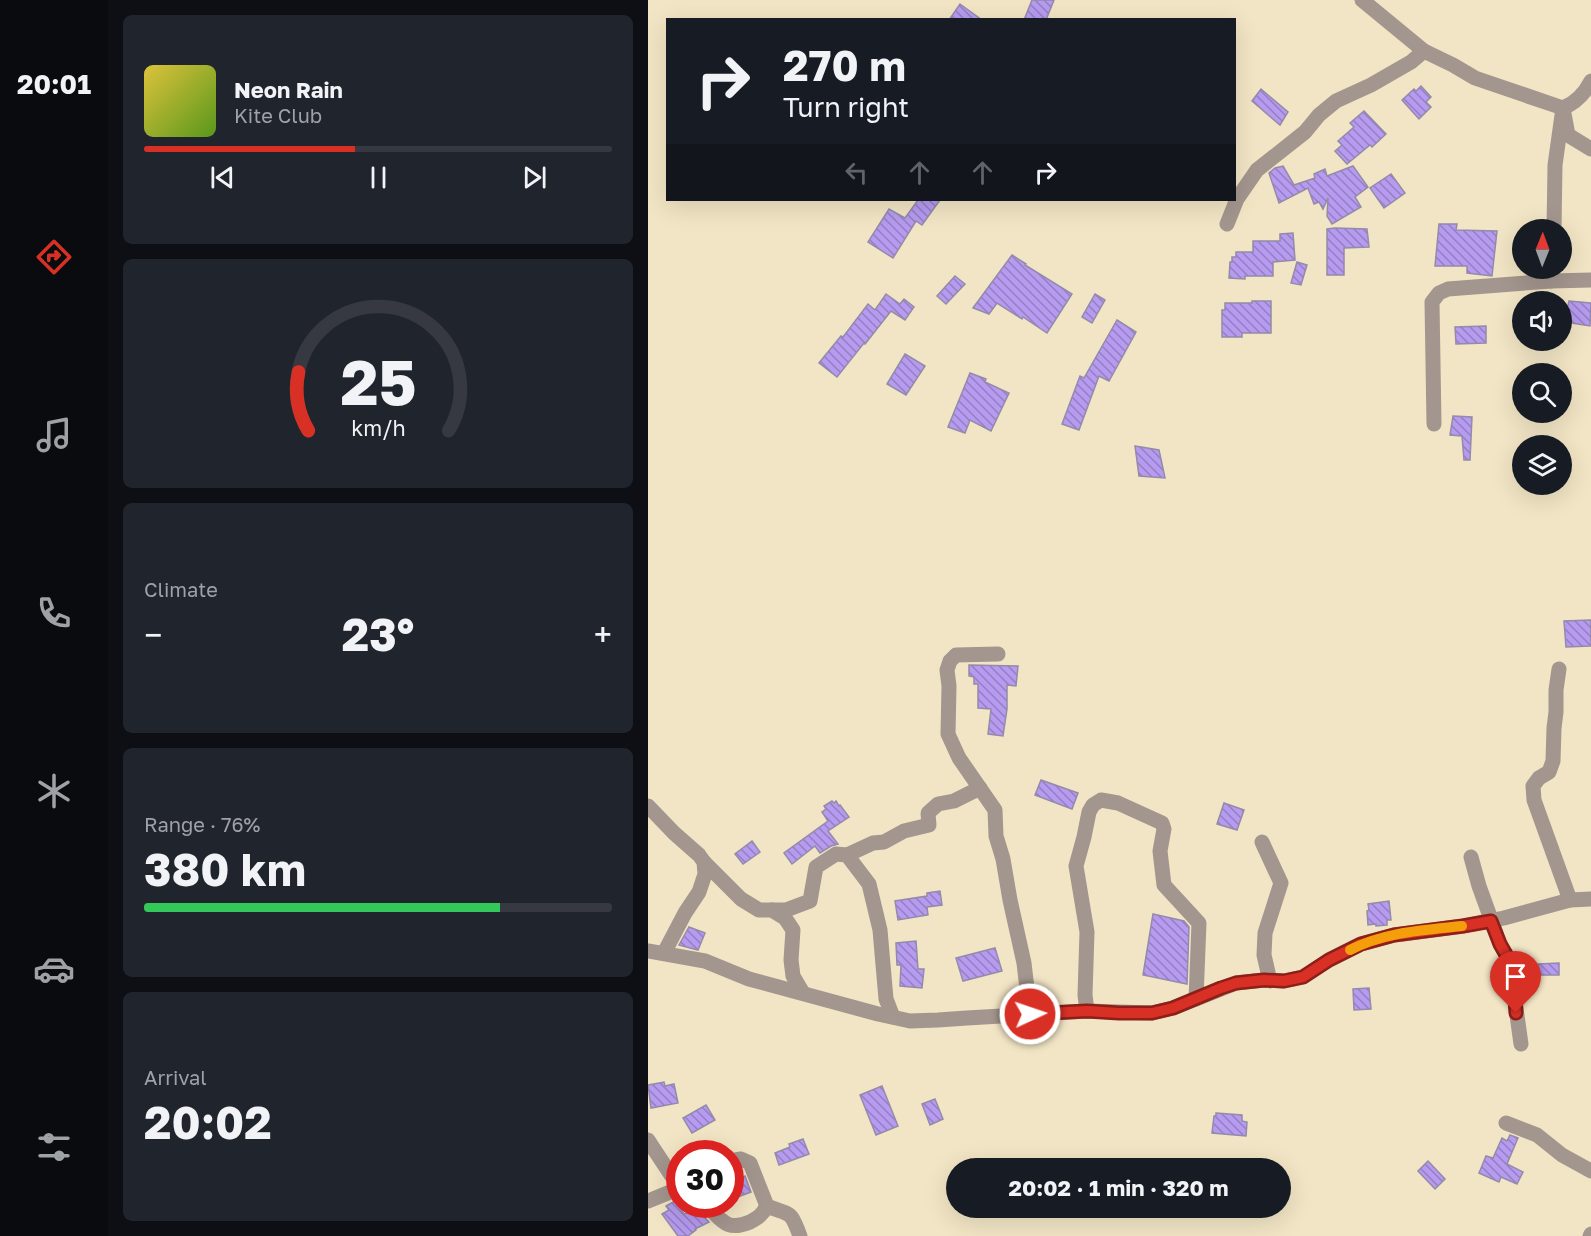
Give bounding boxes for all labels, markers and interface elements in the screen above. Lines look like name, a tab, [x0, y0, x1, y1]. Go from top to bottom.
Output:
text: 270 m	[783, 40, 906, 90]
icon: right	[684, 42, 762, 120]
text: 20:01	[17, 68, 91, 100]
text: Neon Rain	[234, 76, 343, 103]
text: Turn right	[783, 91, 909, 123]
text: Kite Club	[234, 103, 322, 127]
icon: left	[840, 156, 873, 189]
icon: ahead	[903, 156, 936, 189]
icon: ahead	[966, 156, 999, 189]
icon: right	[1029, 156, 1062, 189]
icon: previous	[206, 161, 239, 194]
icon: pause	[362, 161, 395, 194]
icon: next	[518, 161, 551, 194]
north arrow	[1512, 219, 1572, 279]
map controls	[1512, 219, 1572, 495]
icon: directions	[33, 236, 75, 278]
button: sound	[1512, 291, 1572, 351]
text: 25	[340, 344, 416, 419]
button: search	[1512, 363, 1572, 423]
icon: music	[33, 414, 75, 456]
text: km/h	[351, 415, 405, 441]
button: layers	[1512, 435, 1572, 495]
text: Climate	[144, 577, 218, 601]
icon: phone	[33, 592, 75, 634]
text: 23°	[342, 607, 414, 661]
text: −	[144, 615, 162, 654]
text: +	[594, 615, 612, 654]
icon: climate	[33, 770, 75, 812]
text: Range · 76%	[144, 812, 260, 836]
text: 380 km	[144, 842, 306, 896]
icon: car	[33, 948, 75, 990]
pin	[1490, 951, 1541, 1013]
icon: arrive	[1499, 960, 1532, 993]
position arrow	[998, 982, 1062, 1046]
text: Arrival	[144, 1065, 207, 1089]
text: 20:02	[144, 1095, 272, 1149]
icon: filters	[33, 1126, 75, 1168]
speed limit sign: 30	[666, 1140, 744, 1218]
text: 20:02 · 1 min · 320 m	[1009, 1174, 1228, 1201]

